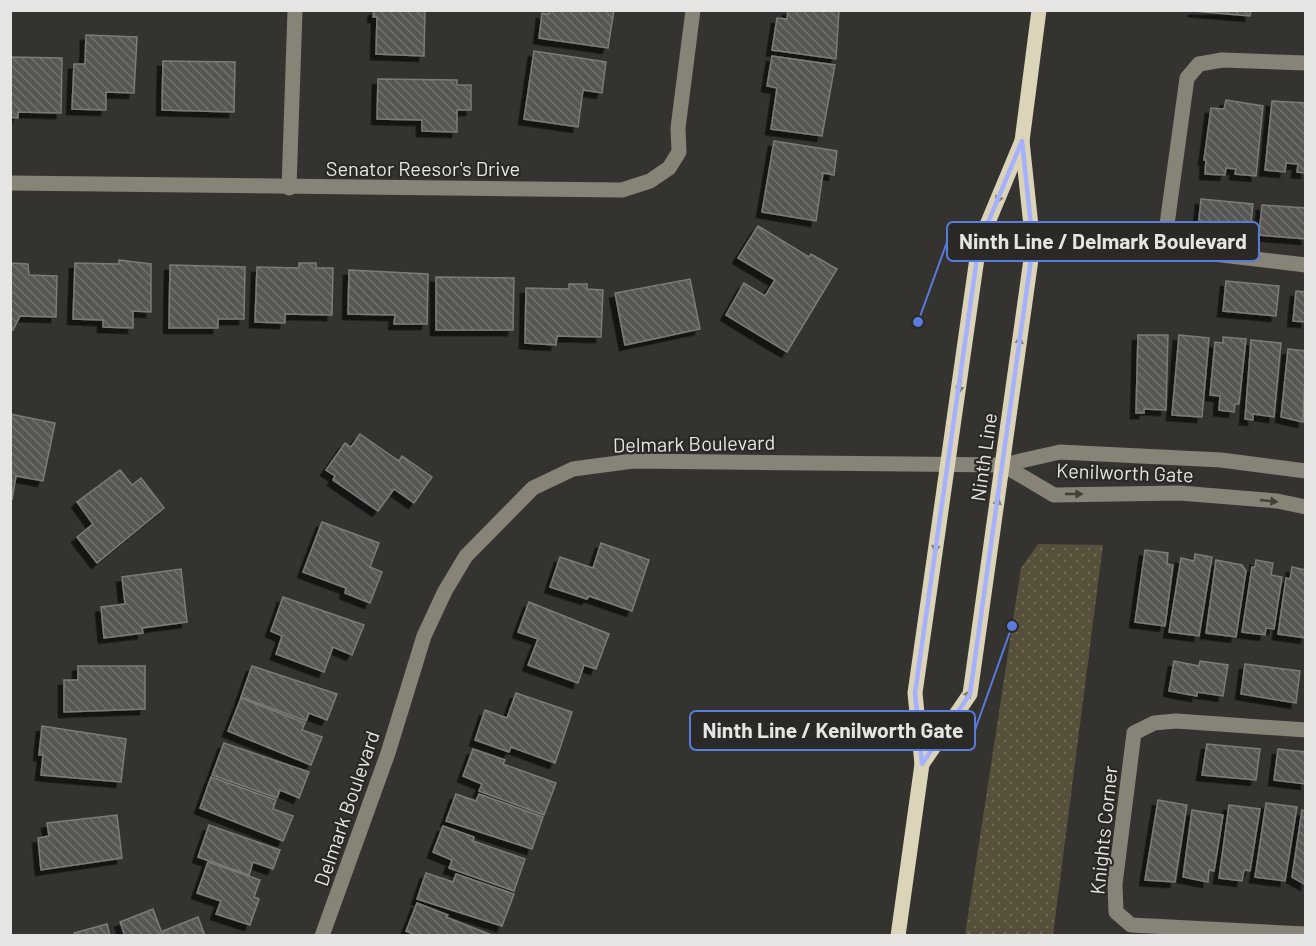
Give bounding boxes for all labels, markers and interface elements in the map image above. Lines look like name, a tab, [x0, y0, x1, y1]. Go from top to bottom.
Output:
street label: Senator Reesor's Drive	[326, 156, 520, 180]
one-way arrow	[994, 186, 1004, 204]
callout: Ninth Line / Delmark Boulevard	[947, 222, 1259, 261]
text: Ninth Line / Delmark Boulevard	[959, 228, 1247, 253]
one-way arrow	[1015, 335, 1024, 354]
one-way arrow	[955, 375, 964, 394]
street label: Ninth Line	[965, 411, 1001, 503]
street label: Delmark Boulevard	[613, 430, 775, 456]
street label: Kenilworth Gate	[1056, 458, 1194, 486]
one-way arrow	[1065, 489, 1084, 499]
one-way arrow	[1259, 496, 1278, 505]
one-way arrow	[992, 497, 1001, 516]
one-way arrow	[931, 535, 940, 554]
one-way arrow	[961, 689, 971, 706]
callout: Ninth Line / Kenilworth Gate	[690, 711, 975, 750]
text: Ninth Line / Kenilworth Gate	[702, 717, 964, 742]
street label: Delmark Boulevard	[308, 727, 384, 889]
street label: Knights Corner	[1084, 764, 1122, 896]

